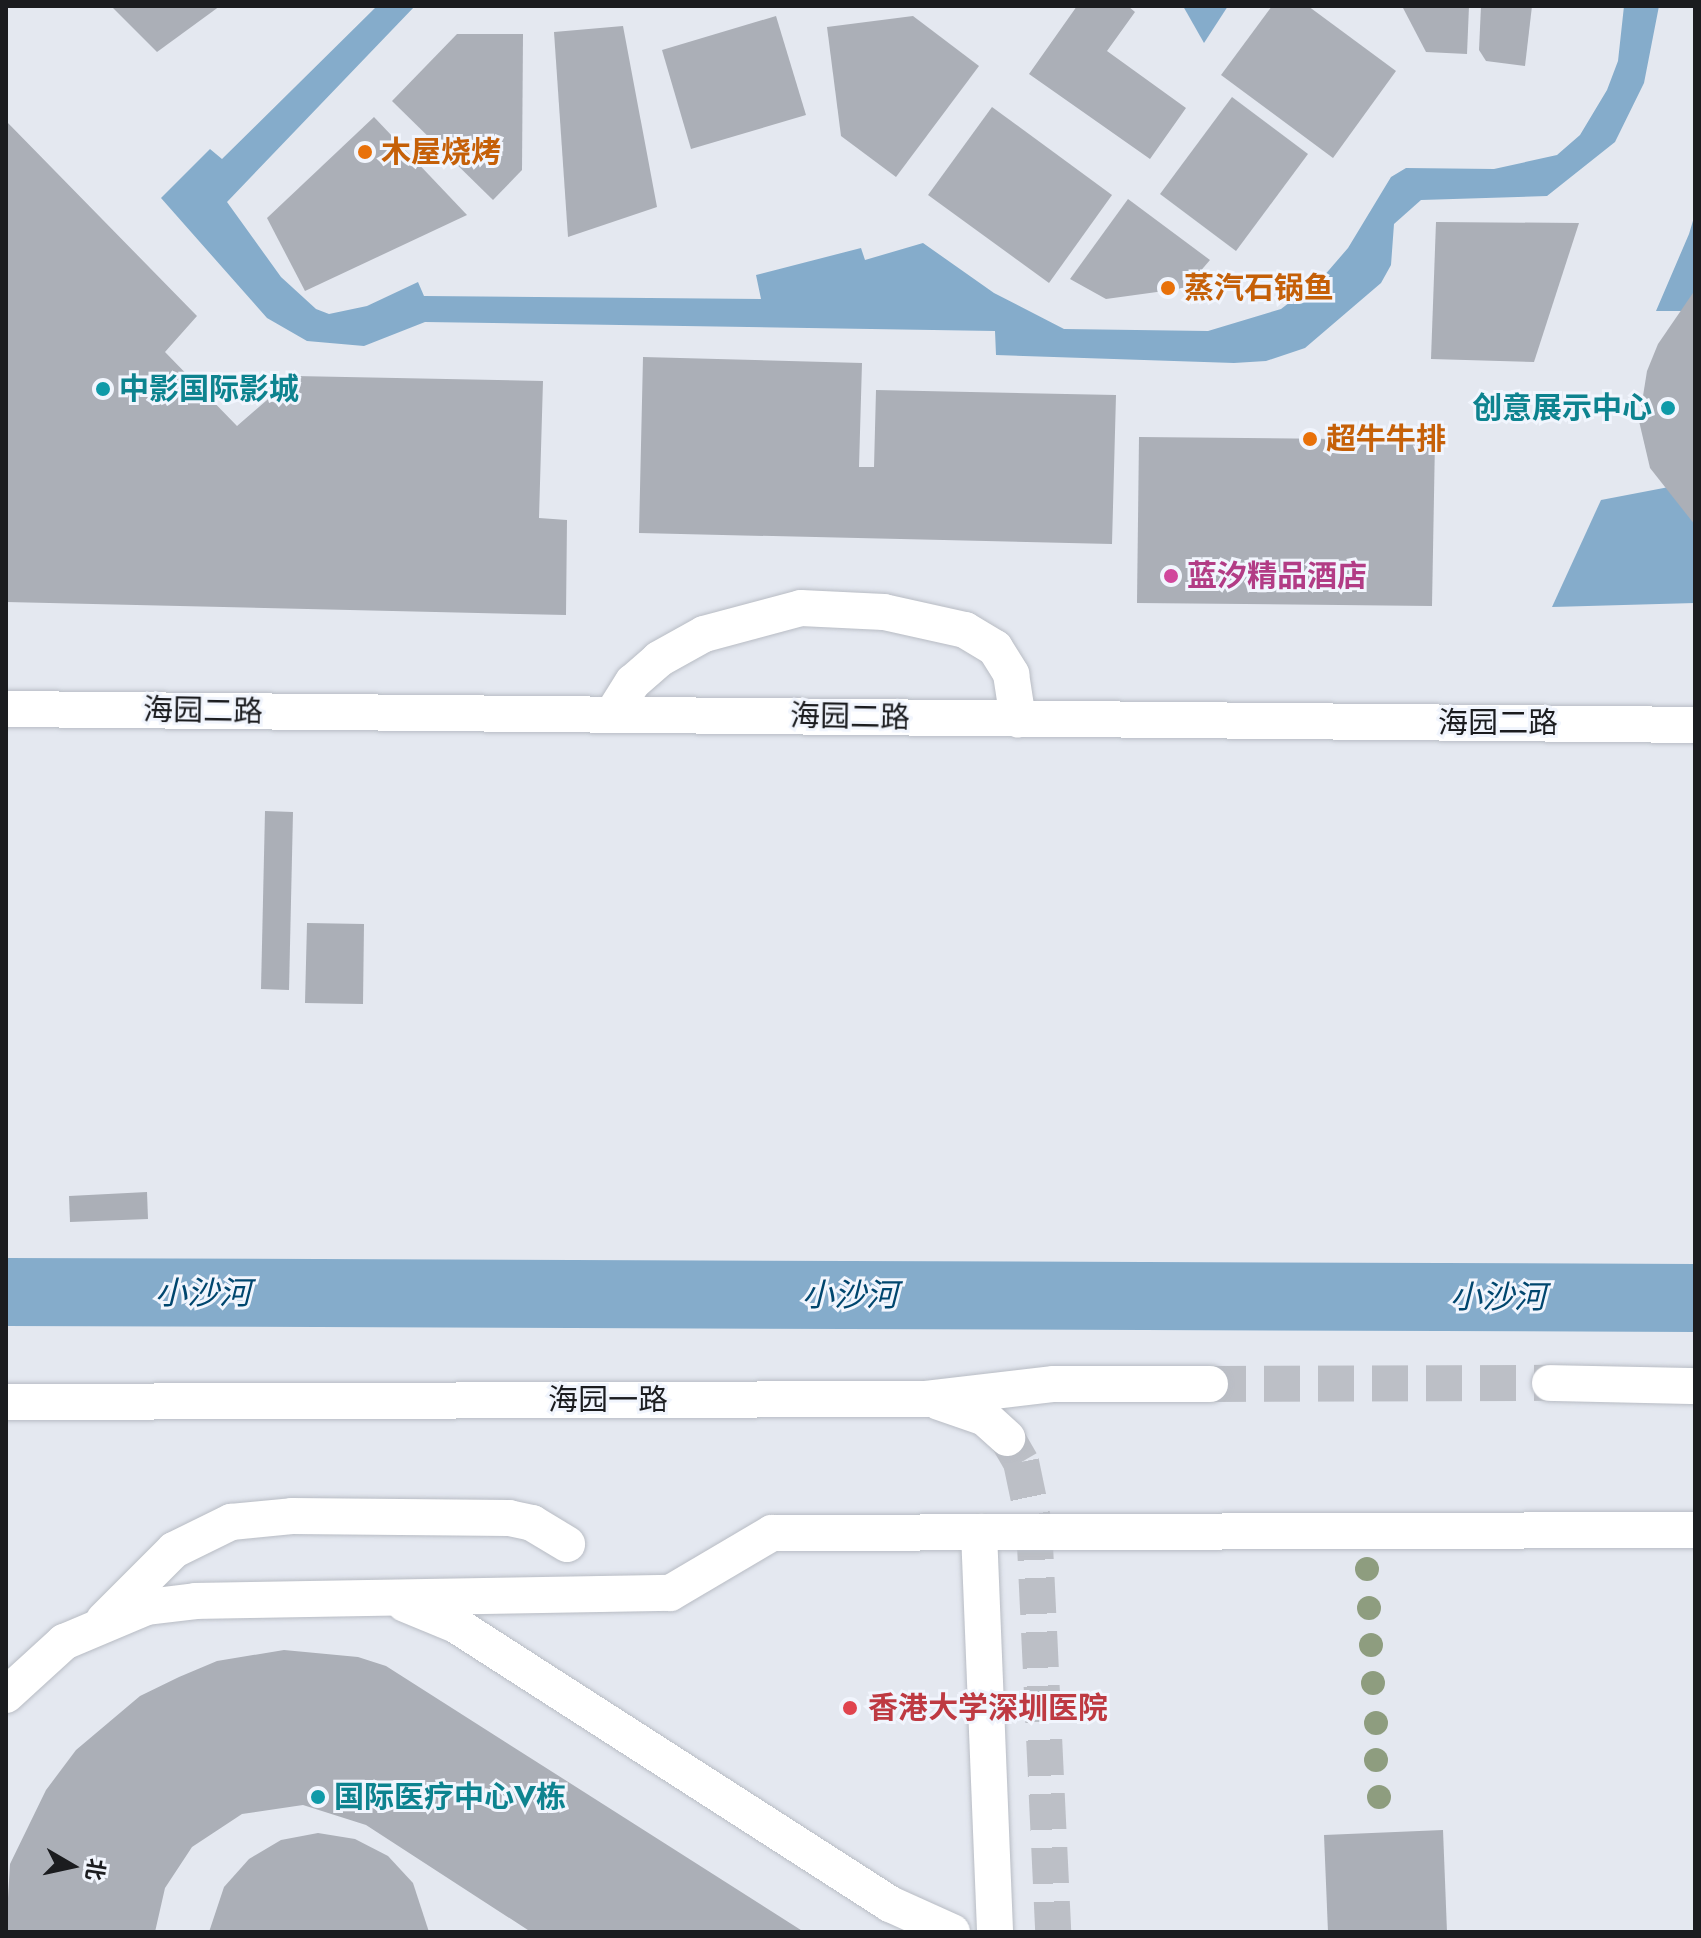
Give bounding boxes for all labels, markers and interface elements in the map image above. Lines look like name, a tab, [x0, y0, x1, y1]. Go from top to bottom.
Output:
place label: 木屋烧烤	[381, 134, 501, 170]
marker: 木屋烧烤	[356, 143, 374, 161]
place label: 蒸汽石锅鱼	[1184, 270, 1334, 306]
marker: 蒸汽石锅鱼	[1159, 279, 1177, 297]
place label: 中影国际影城	[119, 371, 299, 407]
marker: 中影国际影城	[94, 380, 112, 398]
place label: 创意展示中心	[1472, 390, 1652, 426]
marker: 创意展示中心	[1659, 399, 1677, 417]
place label: 超牛牛排	[1326, 421, 1446, 457]
marker: 超牛牛排	[1301, 430, 1319, 448]
place label: 蓝汐精品酒店	[1187, 558, 1367, 594]
marker: 蓝汐精品酒店	[1162, 567, 1180, 585]
street label: 海园二路	[143, 692, 263, 730]
street label: 海园二路	[790, 698, 910, 736]
street label: 海园二路	[1438, 705, 1558, 741]
water label: 小沙河	[155, 1274, 251, 1312]
water label: 小沙河	[802, 1276, 898, 1314]
water label: 小沙河	[1450, 1278, 1546, 1316]
street label: 海园一路	[548, 1382, 668, 1418]
place label: 香港大学深圳医院	[868, 1690, 1108, 1726]
marker: 香港大学深圳医院	[839, 1697, 861, 1719]
place label: 国际医疗中心V栋	[334, 1779, 566, 1815]
marker: 国际医疗中心V栋	[309, 1788, 327, 1806]
north arrow	[32, 1826, 112, 1906]
text: 北	[78, 1856, 113, 1883]

